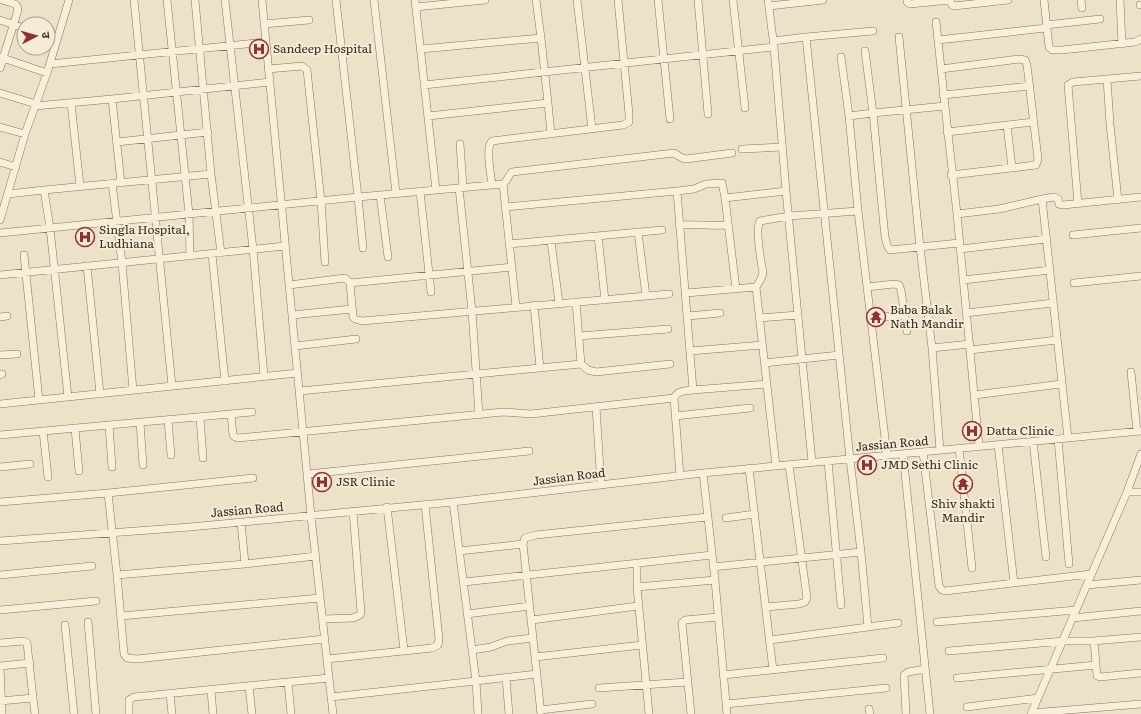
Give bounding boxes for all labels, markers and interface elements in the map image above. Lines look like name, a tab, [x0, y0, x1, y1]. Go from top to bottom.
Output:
north arrow	[16, 16, 56, 56]
text: उ	[39, 31, 55, 39]
hospital icon: Sandeep Hospital	[248, 38, 270, 60]
place label: Sandeep Hospital	[273, 39, 372, 57]
place label: Singla Hospital, Ludhiana	[99, 220, 190, 252]
hospital icon: Singla Hospital, Ludhiana	[74, 226, 96, 248]
place label: Baba Balak Nath Mandir	[890, 300, 964, 332]
temple icon: Baba Balak Nath Mandir	[865, 306, 887, 328]
hospital icon: Datta Clinic	[961, 420, 983, 442]
place label: Datta Clinic	[986, 421, 1054, 439]
street label: Jassian Road	[855, 431, 930, 455]
hospital icon: JMD Sethi Clinic	[856, 454, 878, 476]
place label: JMD Sethi Clinic	[881, 455, 978, 473]
street label: Jassian Road	[531, 463, 607, 489]
hospital icon: JSR Clinic	[311, 471, 333, 493]
place label: JSR Clinic	[336, 472, 395, 490]
temple icon: Shiv shakti Mandir	[952, 473, 974, 495]
place label: Shiv shakti Mandir	[931, 494, 995, 526]
street label: Jassian Road	[210, 497, 285, 521]

